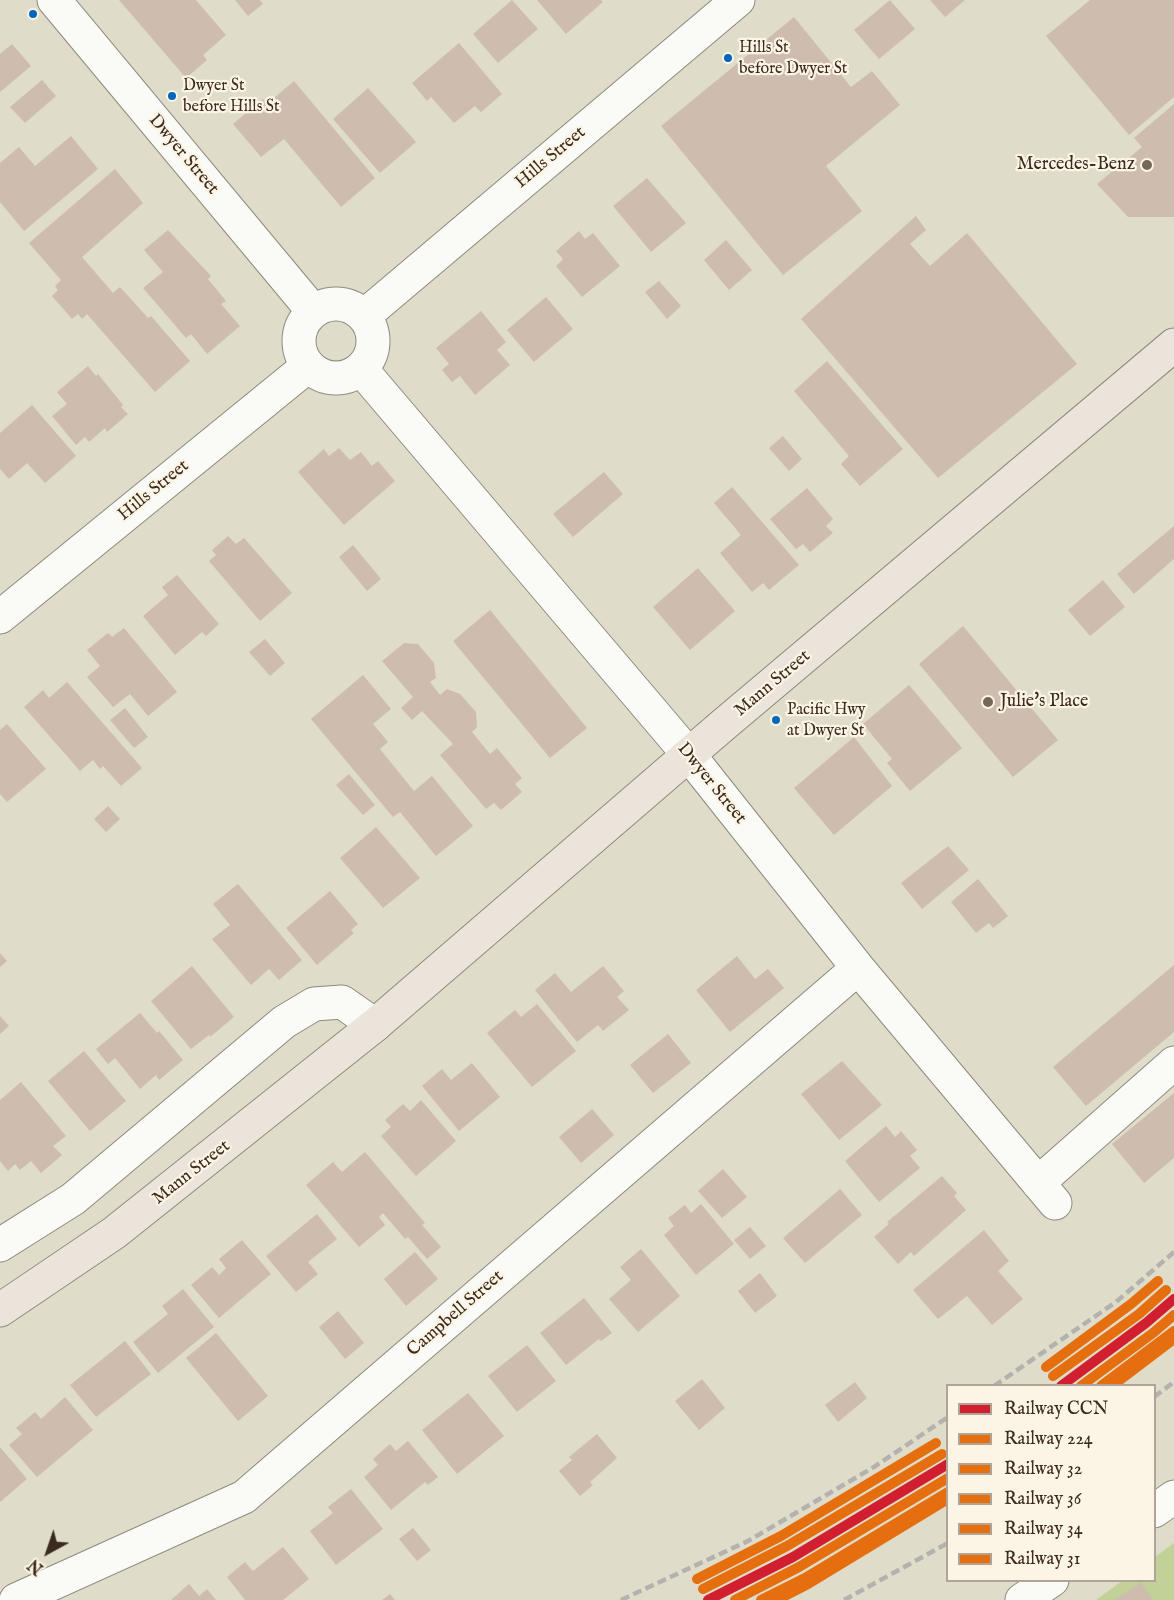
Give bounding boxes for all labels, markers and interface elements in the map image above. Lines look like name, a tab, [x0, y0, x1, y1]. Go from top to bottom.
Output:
unlabelled marker	[27, 8, 39, 20]
place label: Hills St before Dwyer St	[739, 39, 847, 77]
marker: Hills St before Dwyer St	[722, 52, 734, 64]
place label: Dwyer St before Hills St	[183, 77, 280, 115]
marker: Dwyer St before Hills St	[166, 90, 178, 102]
street label: Dwyer Street	[143, 110, 223, 200]
street label: Hills Street	[511, 122, 591, 194]
place label: Mercedes-Benz	[1017, 154, 1135, 176]
marker: Mercedes-Benz	[1140, 158, 1154, 172]
street label: Hills Street	[114, 456, 194, 526]
street label: Mann Street	[731, 646, 815, 722]
place label: Julie's Place	[1000, 691, 1088, 713]
marker: Julie's Place	[981, 695, 995, 709]
place label: Pacific Hwy at Dwyer St	[787, 701, 866, 739]
marker: Pacific Hwy at Dwyer St	[770, 714, 782, 726]
street label: Dwyer Street	[672, 739, 750, 829]
street label: Mann Street	[149, 1136, 235, 1210]
street label: Campbell Street	[403, 1266, 509, 1362]
legend	[946, 1384, 1156, 1582]
text: Railway CCN	[1004, 1398, 1108, 1421]
text: Railway 224	[1004, 1428, 1093, 1451]
text: Railway 32	[1004, 1458, 1082, 1481]
text: Railway 36	[1004, 1488, 1081, 1511]
text: Railway 34	[1004, 1518, 1083, 1541]
north arrow	[18, 1522, 78, 1582]
text: Railway 31	[1004, 1548, 1080, 1571]
text: N	[25, 1554, 48, 1578]

